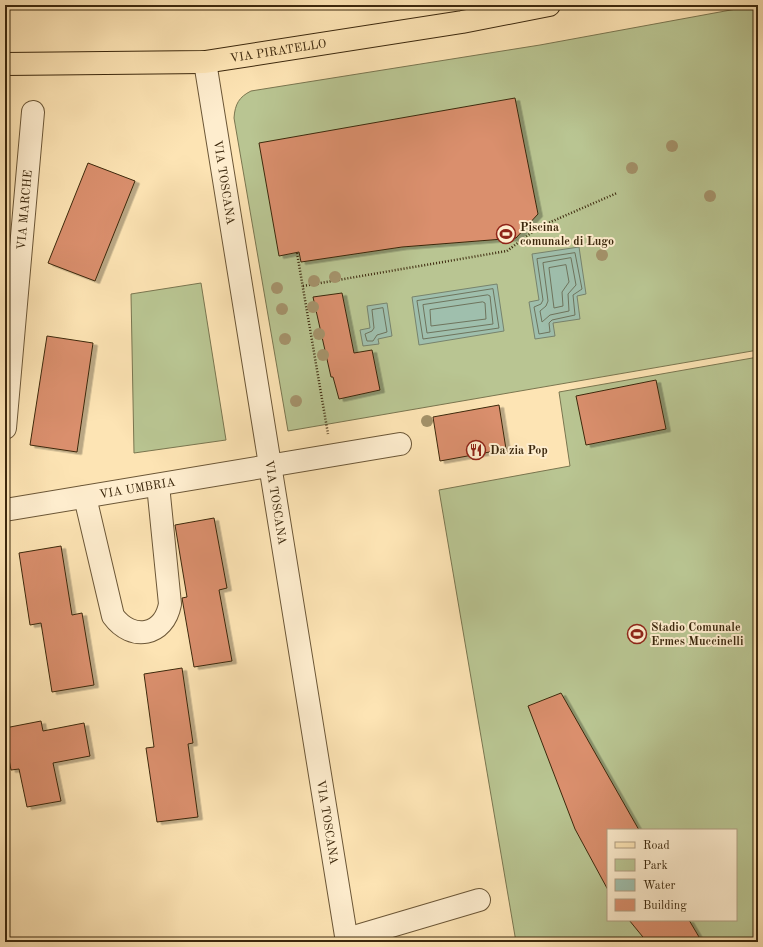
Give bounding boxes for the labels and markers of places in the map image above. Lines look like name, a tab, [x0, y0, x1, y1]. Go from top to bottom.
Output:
place label: Piscina comunale di Lugo	[520, 222, 614, 248]
sports icon: Piscina comunale di Lugo	[495, 223, 517, 245]
restaurant icon: Da zia Pop	[465, 439, 487, 461]
place label: Da zia Pop	[490, 445, 548, 457]
place label: Stadio Comunale Ermes Muccinelli	[651, 622, 744, 648]
sports icon: Stadio Comunale Ermes Muccinelli	[626, 623, 648, 645]

